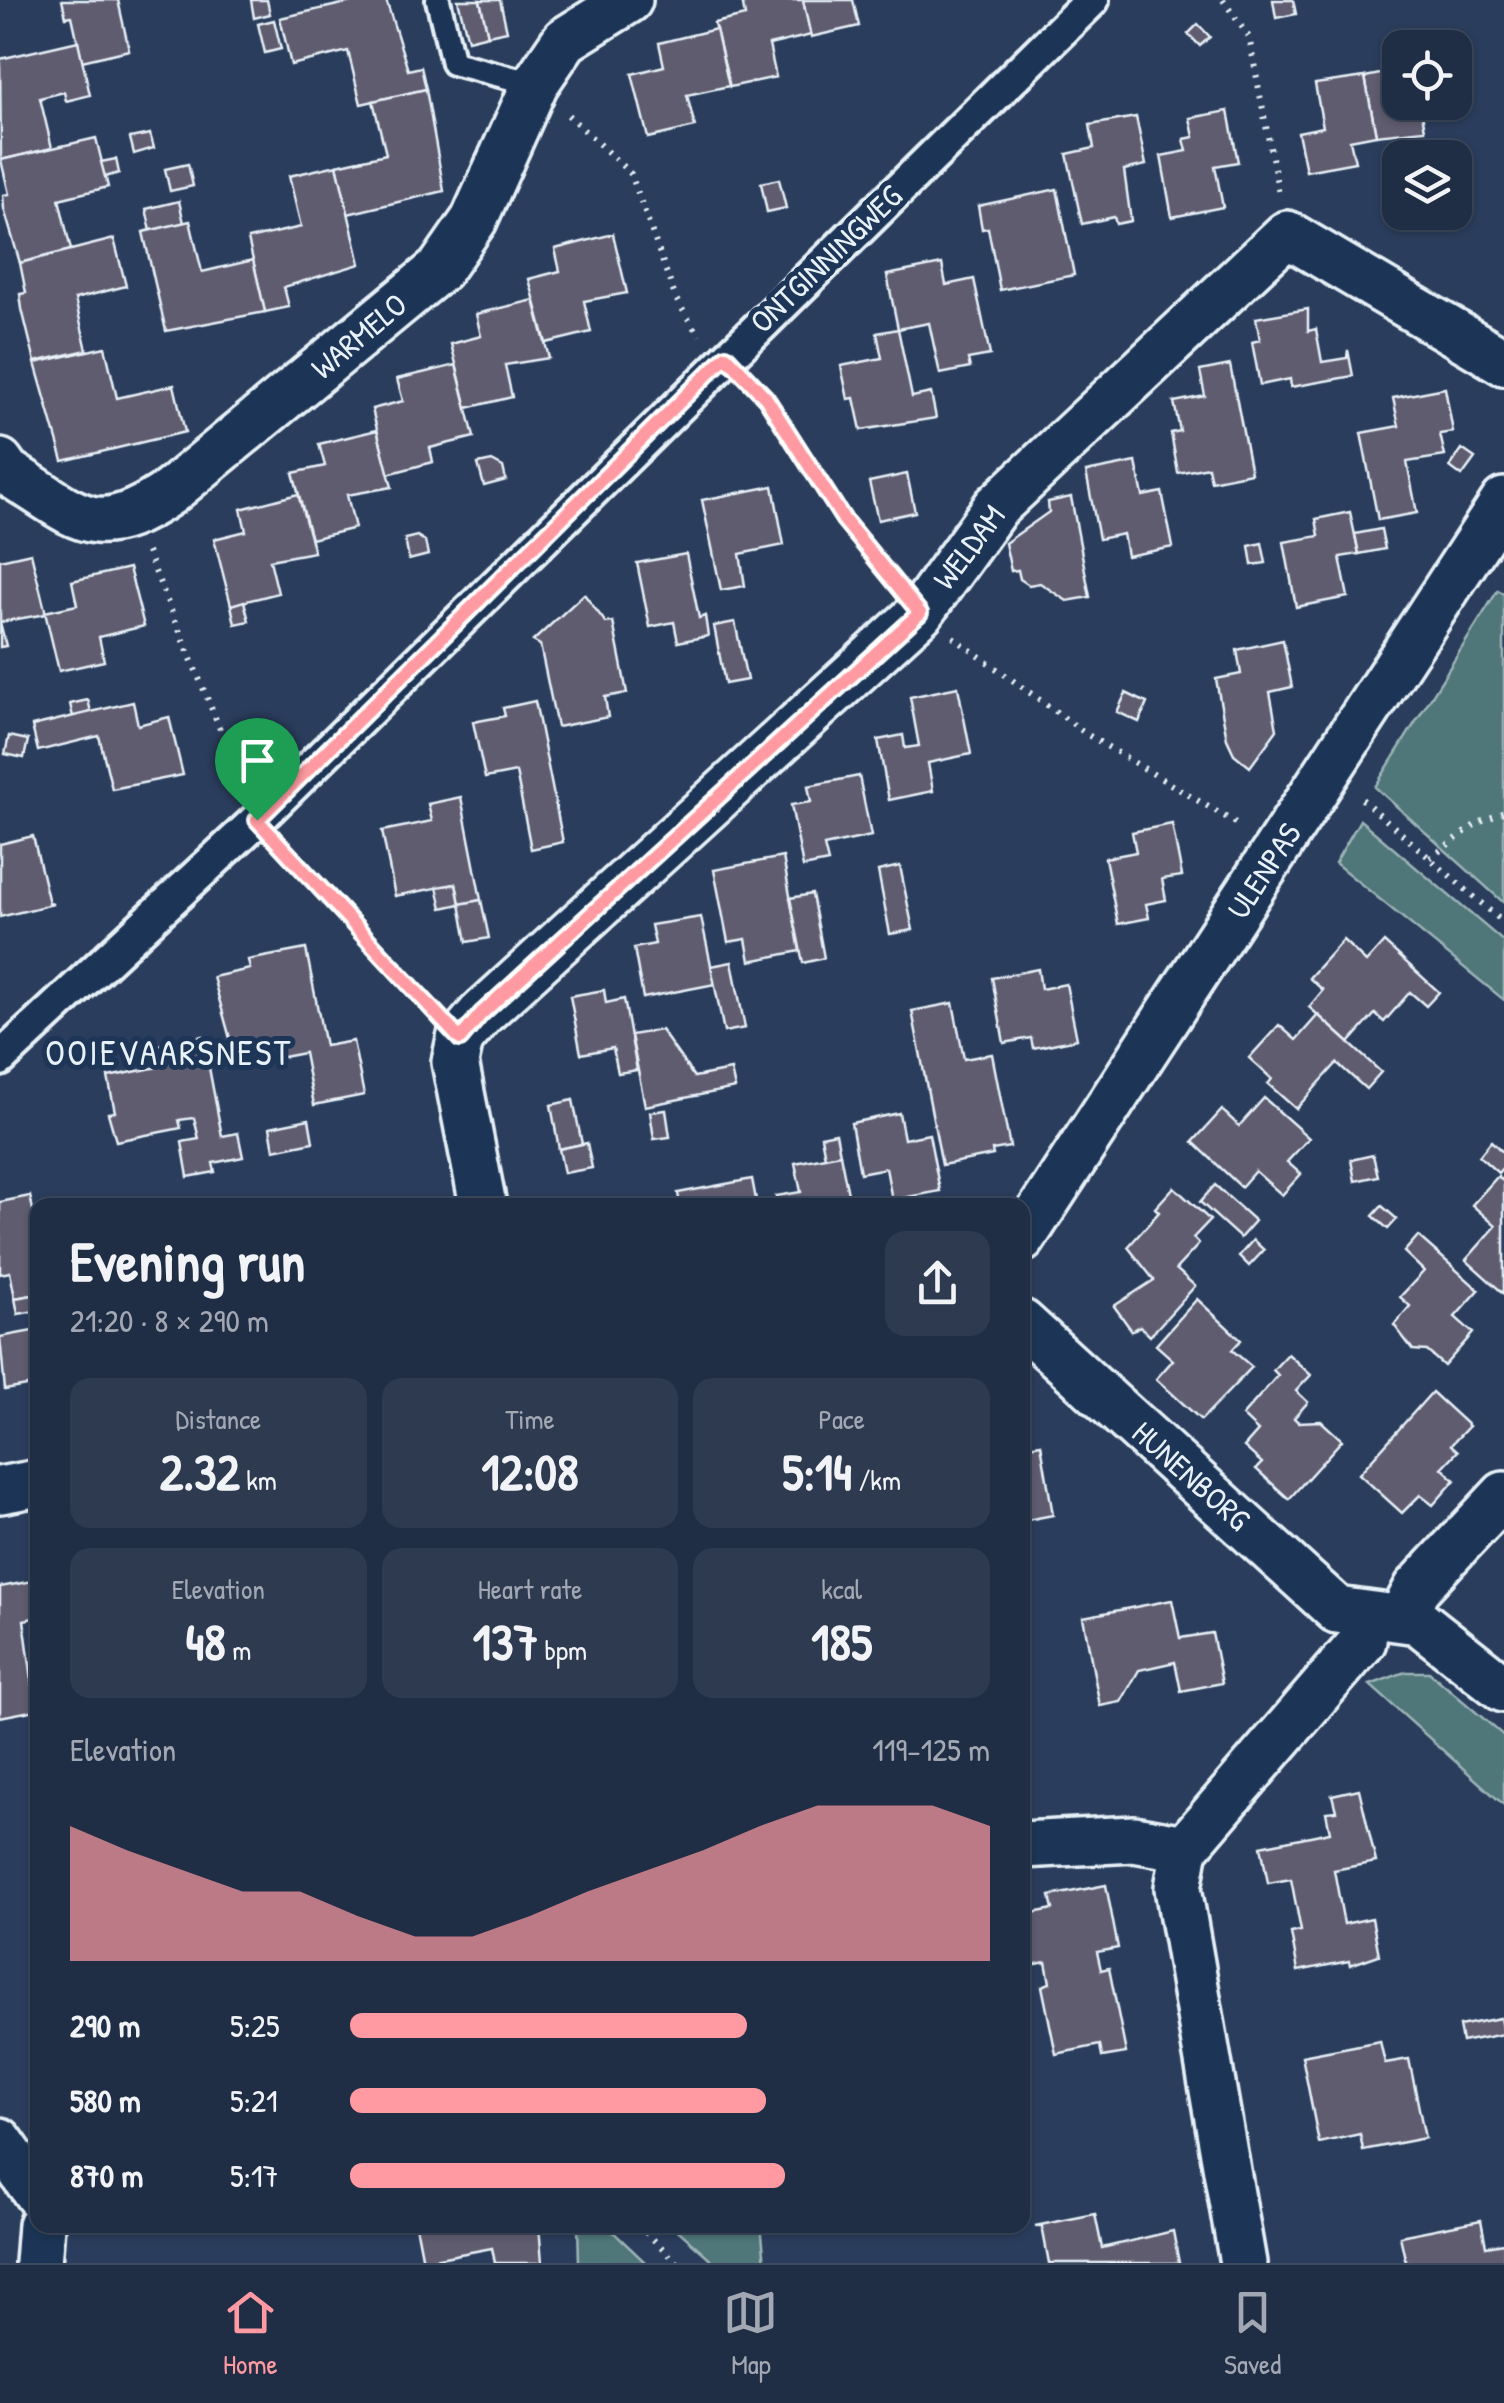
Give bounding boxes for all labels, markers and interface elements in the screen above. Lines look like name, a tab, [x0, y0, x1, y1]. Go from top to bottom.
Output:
map controls	[1382, 30, 1472, 230]
button: locate	[1382, 30, 1472, 120]
button: layers	[1382, 140, 1472, 230]
street label: ONTGINNINGWEG	[740, 175, 911, 342]
street label: WARMELO	[302, 283, 416, 388]
street label: WELDAM	[923, 496, 1015, 598]
pin	[215, 718, 300, 821]
icon: arrive	[230, 733, 285, 788]
street label: ULENPAS	[1217, 814, 1311, 927]
district label: OOIEVAARSNEST	[45, 1029, 293, 1076]
text: Evening run	[70, 1224, 305, 1298]
button: share	[885, 1231, 990, 1336]
text: 21:20 · 8 × 290 m	[70, 1299, 269, 1342]
text: Distance	[176, 1400, 261, 1438]
text: Time	[505, 1400, 555, 1438]
text: Pace	[818, 1400, 865, 1438]
street label: HUNENBORG	[1123, 1411, 1260, 1540]
text: 2.32	[160, 1438, 240, 1506]
text: 12:08	[481, 1438, 579, 1506]
text: 5:14	[782, 1438, 852, 1506]
text: km	[240, 1461, 277, 1499]
text: /km	[852, 1461, 901, 1499]
text: Elevation	[172, 1570, 265, 1608]
text: Heart rate	[478, 1570, 582, 1608]
text: kcal	[821, 1570, 862, 1608]
text: 48	[185, 1608, 226, 1676]
text: 137	[473, 1608, 538, 1676]
text: 185	[811, 1608, 872, 1676]
text: m	[226, 1631, 251, 1669]
text: bpm	[538, 1631, 587, 1669]
text: Elevation	[70, 1728, 176, 1771]
text: 119–125 m	[872, 1728, 990, 1771]
text: 290 m	[70, 2004, 140, 2047]
text: 5:25	[230, 2004, 279, 2047]
text: 580 m	[70, 2079, 141, 2122]
text: 5:21	[230, 2079, 278, 2122]
text: 870 m	[70, 2154, 143, 2197]
text: 5:17	[230, 2154, 278, 2197]
tab: Home	[223, 2285, 278, 2383]
tab: Map	[723, 2285, 778, 2383]
tab: Saved	[1224, 2285, 1281, 2383]

